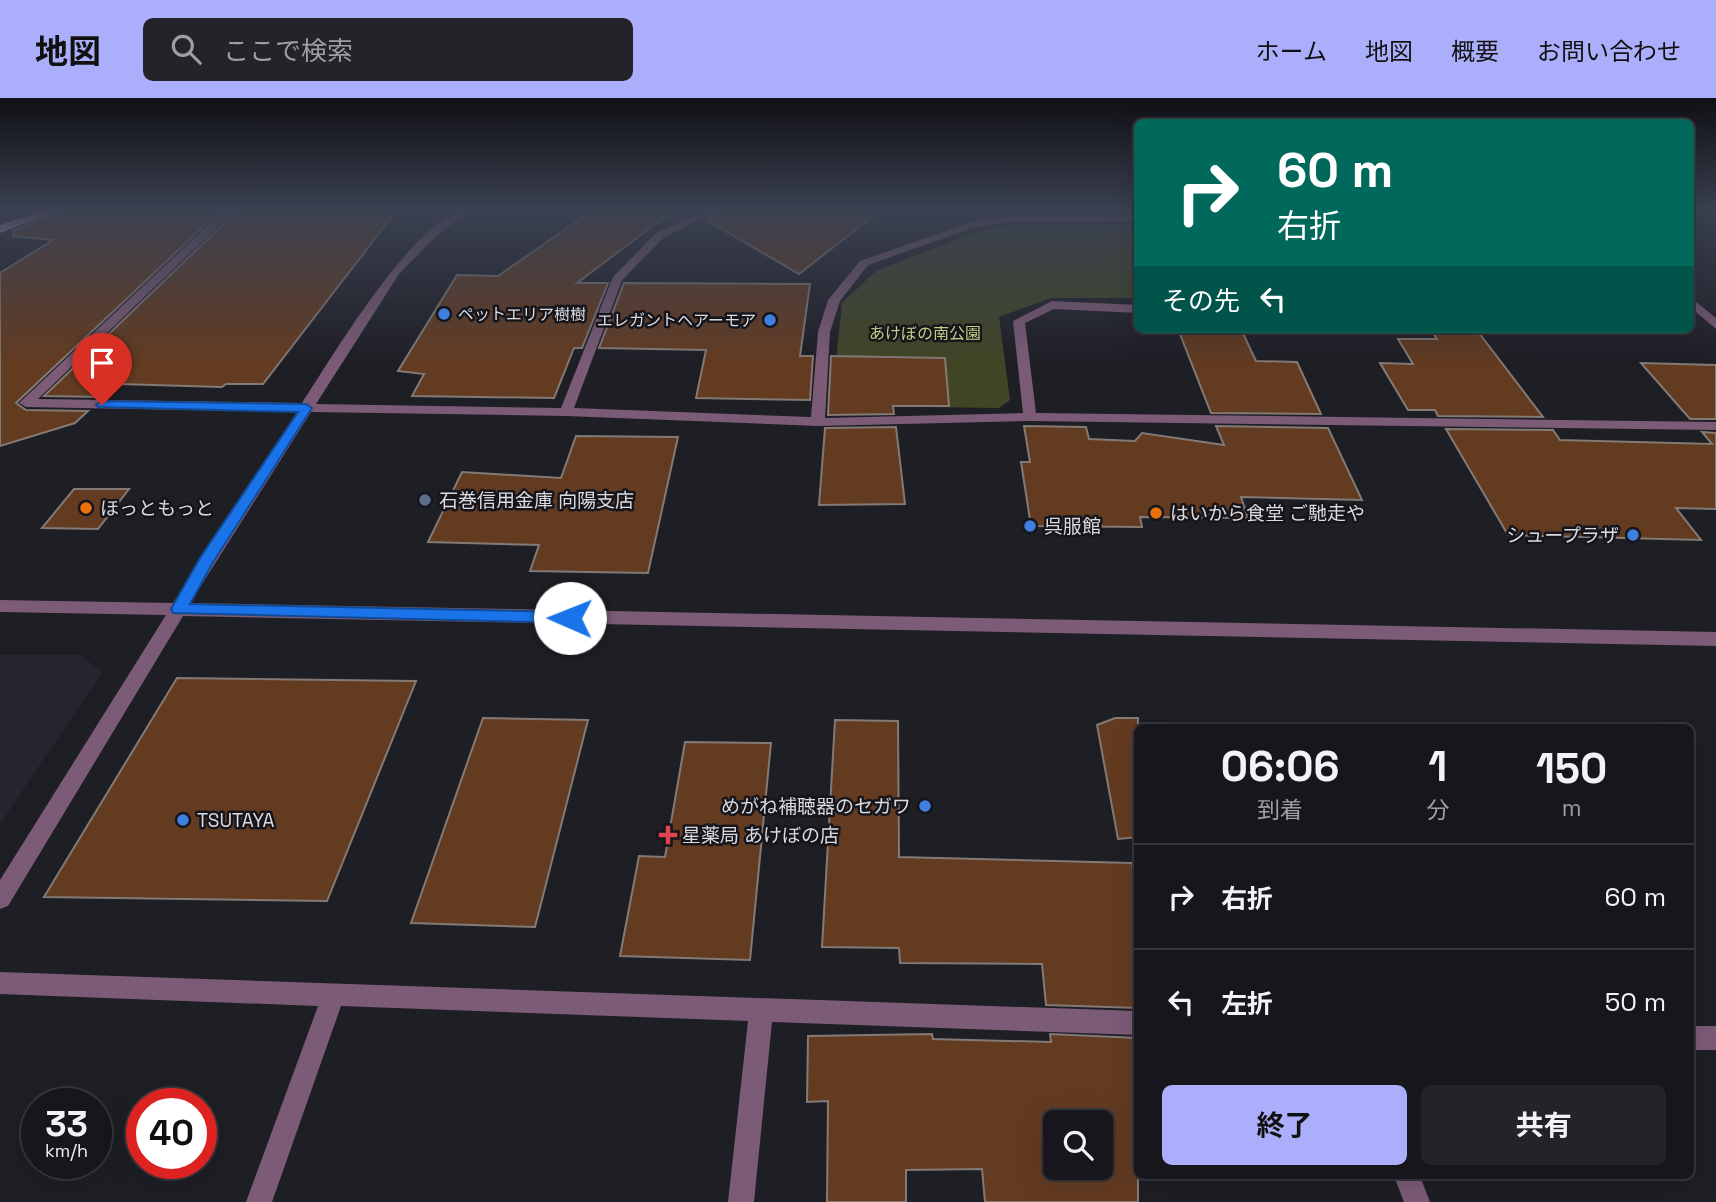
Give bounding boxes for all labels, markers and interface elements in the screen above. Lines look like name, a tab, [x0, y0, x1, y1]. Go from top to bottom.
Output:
search box	[143, 18, 633, 81]
icon: search	[167, 30, 205, 68]
text: 地図	[35, 31, 101, 73]
text: ここで検索	[223, 34, 353, 68]
text: ホーム	[1256, 36, 1327, 67]
text: 地図	[1365, 36, 1413, 67]
text: 概要	[1451, 36, 1499, 67]
text: お問い合わせ	[1537, 36, 1681, 67]
text: 60 m	[1277, 139, 1393, 201]
icon: right	[1162, 147, 1253, 238]
text: 右折	[1277, 206, 1341, 246]
icon: left	[1254, 280, 1292, 318]
text: その先	[1162, 284, 1240, 318]
place label: ペットエリア樹樹	[458, 304, 586, 325]
marker: ペットエリア樹樹	[436, 306, 452, 322]
place label: エレガントヘアーモア	[597, 310, 756, 331]
marker: エレガントヘアーモア	[762, 312, 778, 328]
park label: あけぼの南公園	[869, 323, 981, 344]
pin	[72, 333, 132, 405]
icon: arrive	[83, 344, 121, 382]
place label: 石巻信用金庫 向陽支店	[439, 488, 634, 513]
marker: 石巻信用金庫 向陽支店	[417, 492, 433, 508]
place label: ほっともっと	[100, 496, 214, 521]
marker: ほっともっと	[78, 500, 94, 516]
place label: はいから食堂 ご馳走や	[1170, 501, 1365, 526]
marker: はいから食堂 ご馳走や	[1148, 505, 1164, 521]
place label: 呉服館	[1044, 514, 1101, 539]
marker: 呉服館	[1022, 518, 1038, 534]
place label: シュープラザ	[1506, 523, 1619, 548]
marker: シュープラザ	[1625, 527, 1641, 543]
position arrow	[533, 581, 607, 655]
text: 06:06	[1221, 740, 1340, 793]
text: 1	[1428, 740, 1447, 793]
text: 150	[1536, 742, 1607, 795]
text: m	[1562, 793, 1581, 823]
place label: めがね補聴器のセガワ	[721, 794, 911, 819]
text: 到着	[1257, 795, 1303, 825]
text: 分	[1426, 795, 1449, 825]
marker: めがね補聴器のセガワ	[917, 798, 933, 814]
place label: TSUTAYA	[197, 808, 275, 833]
marker: TSUTAYA	[175, 812, 191, 828]
place label: 星薬局 あけぼの店	[682, 823, 839, 848]
marker: 星薬局 あけぼの店	[660, 827, 676, 843]
icon: right	[1162, 878, 1200, 916]
text: 60 m	[1604, 880, 1666, 914]
text: 右折	[1221, 882, 1273, 916]
icon: left	[1162, 983, 1200, 1021]
text: 50 m	[1605, 985, 1666, 1019]
text: 左折	[1221, 987, 1273, 1021]
button: 終了	[1162, 1085, 1407, 1165]
button: 共有	[1421, 1085, 1666, 1165]
speed limit sign: 40	[126, 1088, 217, 1179]
text: 33	[45, 1102, 88, 1146]
map controls	[1043, 1110, 1113, 1180]
button: search	[1043, 1110, 1113, 1180]
text: km/h	[45, 1139, 88, 1162]

